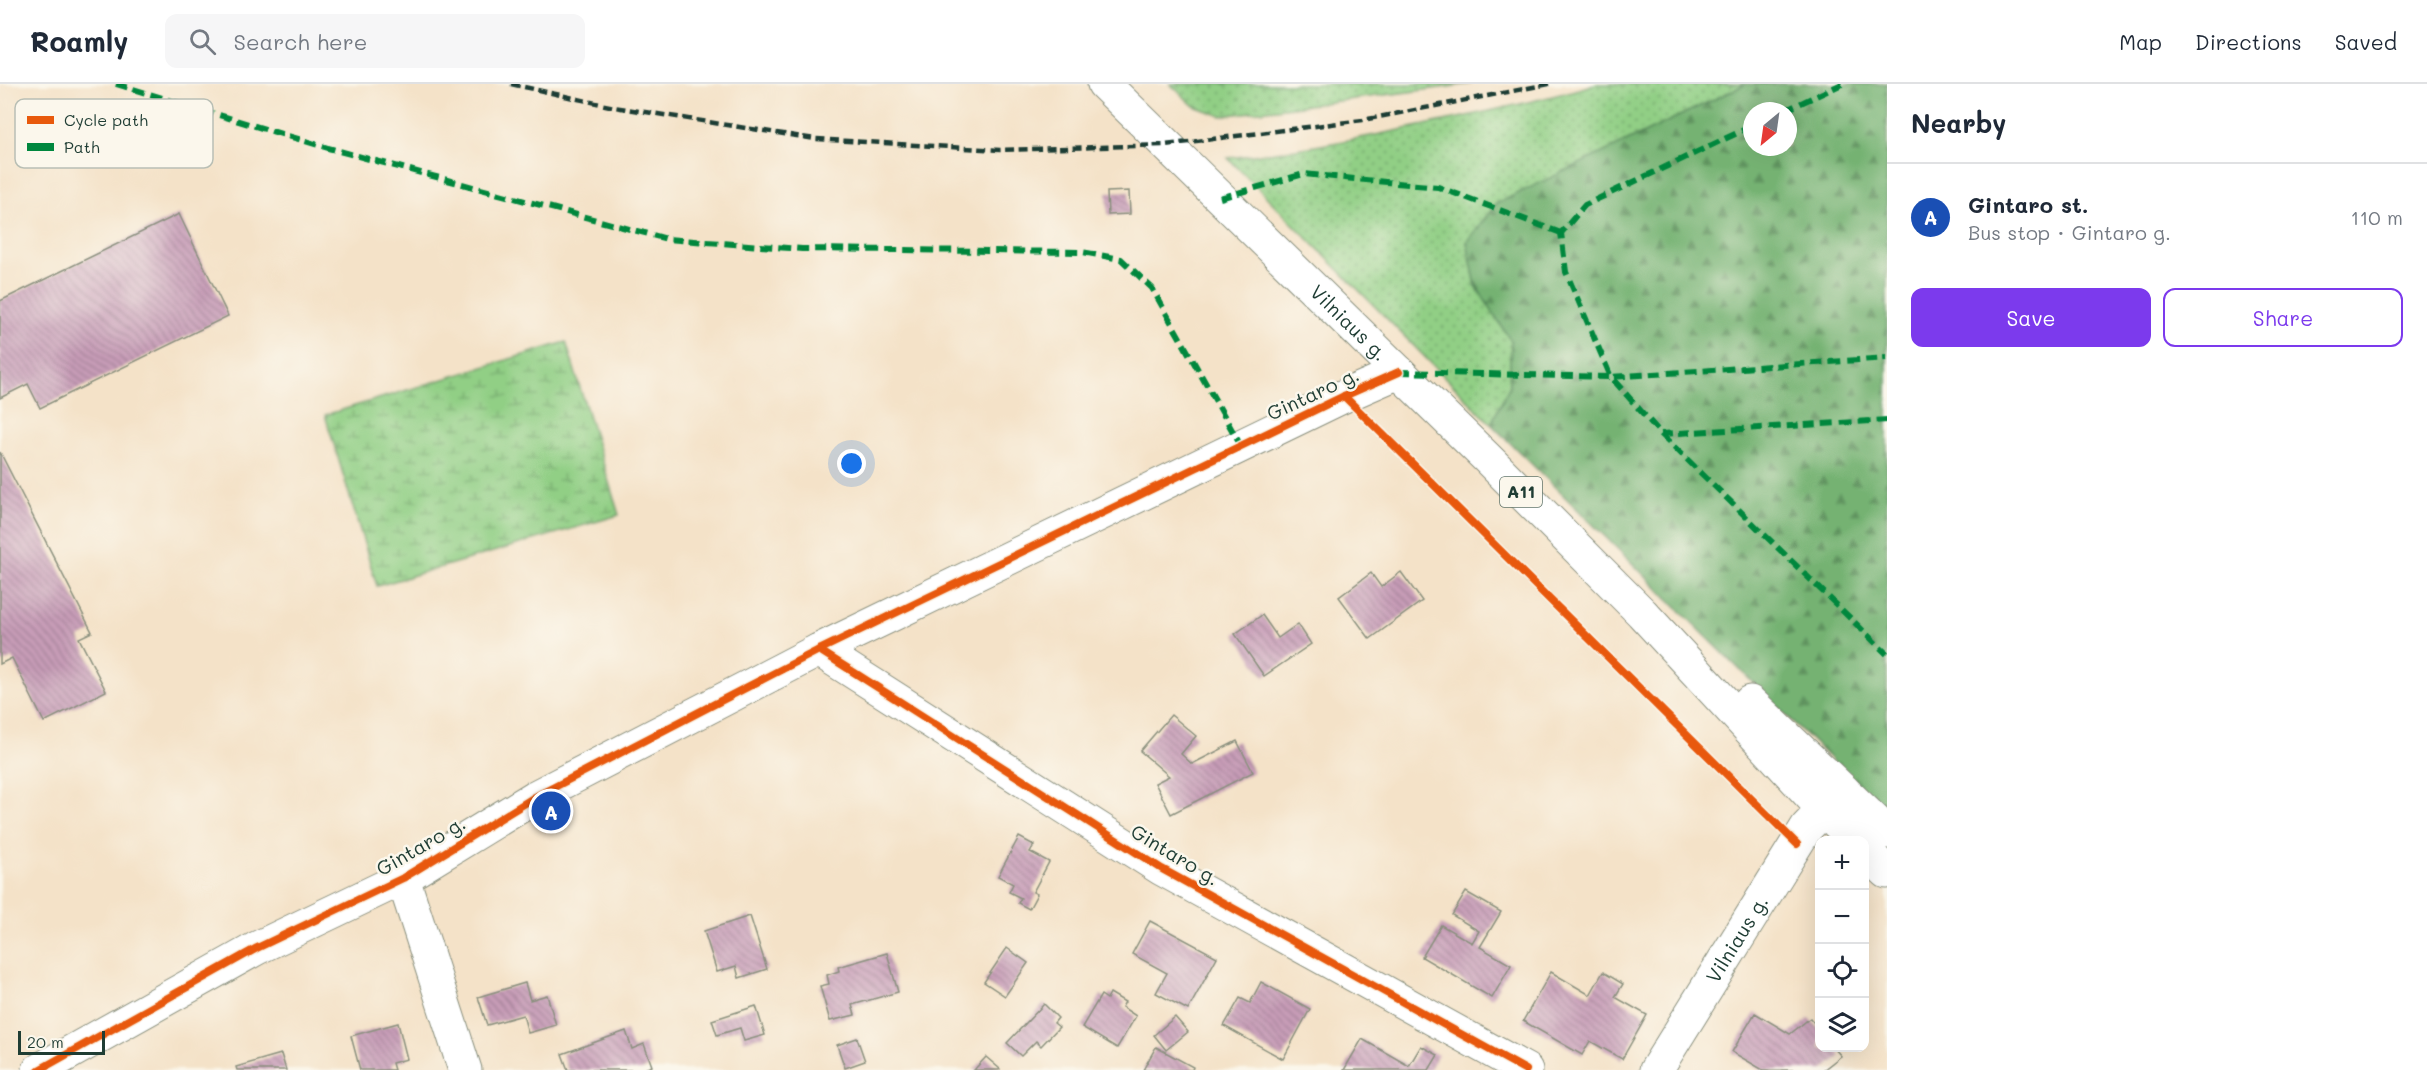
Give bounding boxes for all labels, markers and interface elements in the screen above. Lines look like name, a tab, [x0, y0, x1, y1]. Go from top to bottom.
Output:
search box	[165, 14, 585, 68]
text: Roamly	[30, 23, 129, 59]
icon: search	[186, 25, 219, 58]
text: Search here	[234, 27, 367, 56]
text: Map	[2119, 28, 2162, 55]
text: Directions	[2195, 28, 2302, 55]
text: Saved	[2335, 28, 2397, 55]
legend	[15, 99, 213, 168]
north arrow	[1743, 102, 1797, 156]
text: Nearby	[1911, 106, 2006, 140]
text: Cycle path	[64, 109, 148, 130]
text: Path	[64, 136, 100, 157]
text: Gintaro st.	[1968, 190, 2089, 219]
text: A	[1924, 204, 1937, 230]
text: 110 m	[2350, 204, 2403, 230]
text: Bus stop · Gintaro g.	[1968, 219, 2171, 245]
street label: Vilniaus g.	[1305, 279, 1394, 366]
button: Save	[1911, 288, 2151, 347]
button: Share	[2163, 288, 2403, 347]
street label: Gintaro g.	[1262, 360, 1363, 426]
your location	[837, 449, 866, 478]
road number: A11	[1500, 477, 1542, 507]
pin: A	[532, 788, 570, 834]
street label: Gintaro g.	[371, 809, 470, 881]
street label: Gintaro g.	[1126, 817, 1225, 891]
map controls	[1815, 836, 1869, 1052]
button: +	[1815, 836, 1869, 890]
street label: Vilniaus g.	[1699, 890, 1773, 987]
button: −	[1815, 890, 1869, 944]
button: locate	[1815, 944, 1869, 998]
button: layers	[1815, 998, 1869, 1052]
scale bar	[18, 1028, 105, 1056]
text: 20 m	[27, 1031, 64, 1052]

